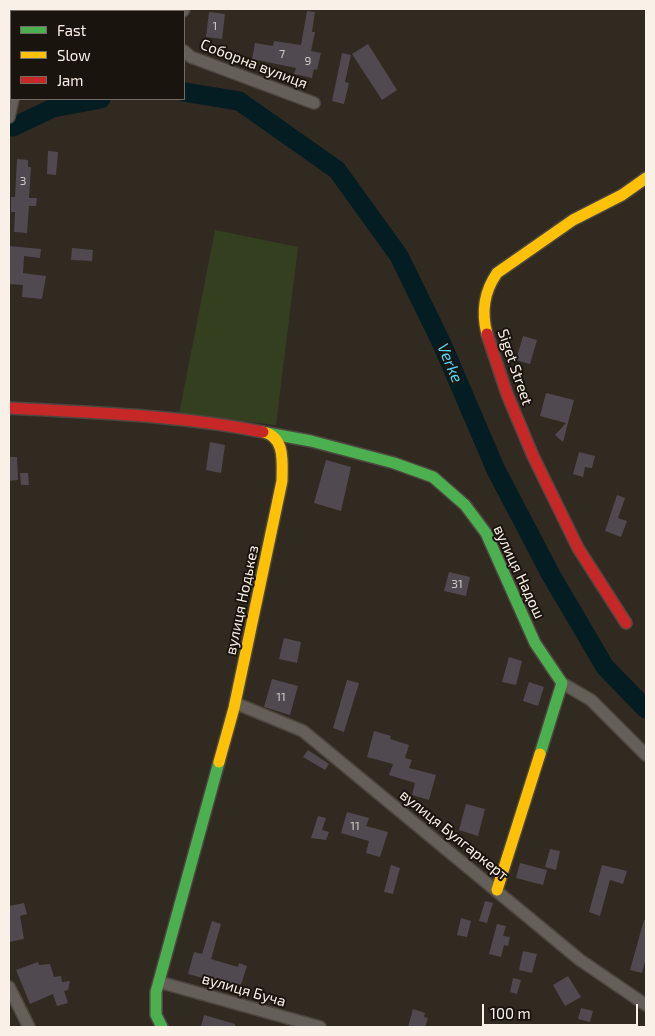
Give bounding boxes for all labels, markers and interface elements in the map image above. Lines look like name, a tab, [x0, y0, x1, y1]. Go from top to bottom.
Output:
legend	[10, 10, 185, 100]
house number: 1	[213, 19, 217, 33]
text: Fast	[57, 21, 86, 39]
street label: Соборна вулиця	[198, 35, 310, 93]
text: Slow	[57, 46, 91, 64]
house number: 7	[279, 47, 285, 61]
house number: 9	[305, 54, 311, 68]
text: Jam	[57, 71, 83, 89]
house number: 3	[20, 174, 26, 188]
street label: Siget Street	[494, 327, 536, 407]
water label: Verke	[433, 340, 467, 386]
street label: вулиця Надош	[489, 522, 549, 622]
street label: вулиця Нодькез	[222, 543, 262, 657]
house number: 31	[451, 577, 463, 591]
house number: 11	[276, 690, 286, 704]
street label: вулиця Булгаркерт	[396, 786, 512, 884]
house number: 11	[350, 819, 360, 833]
street label: вулиця Буча	[200, 969, 288, 1011]
scale bar	[485, 994, 641, 1026]
text: 100 m	[490, 1004, 531, 1022]

